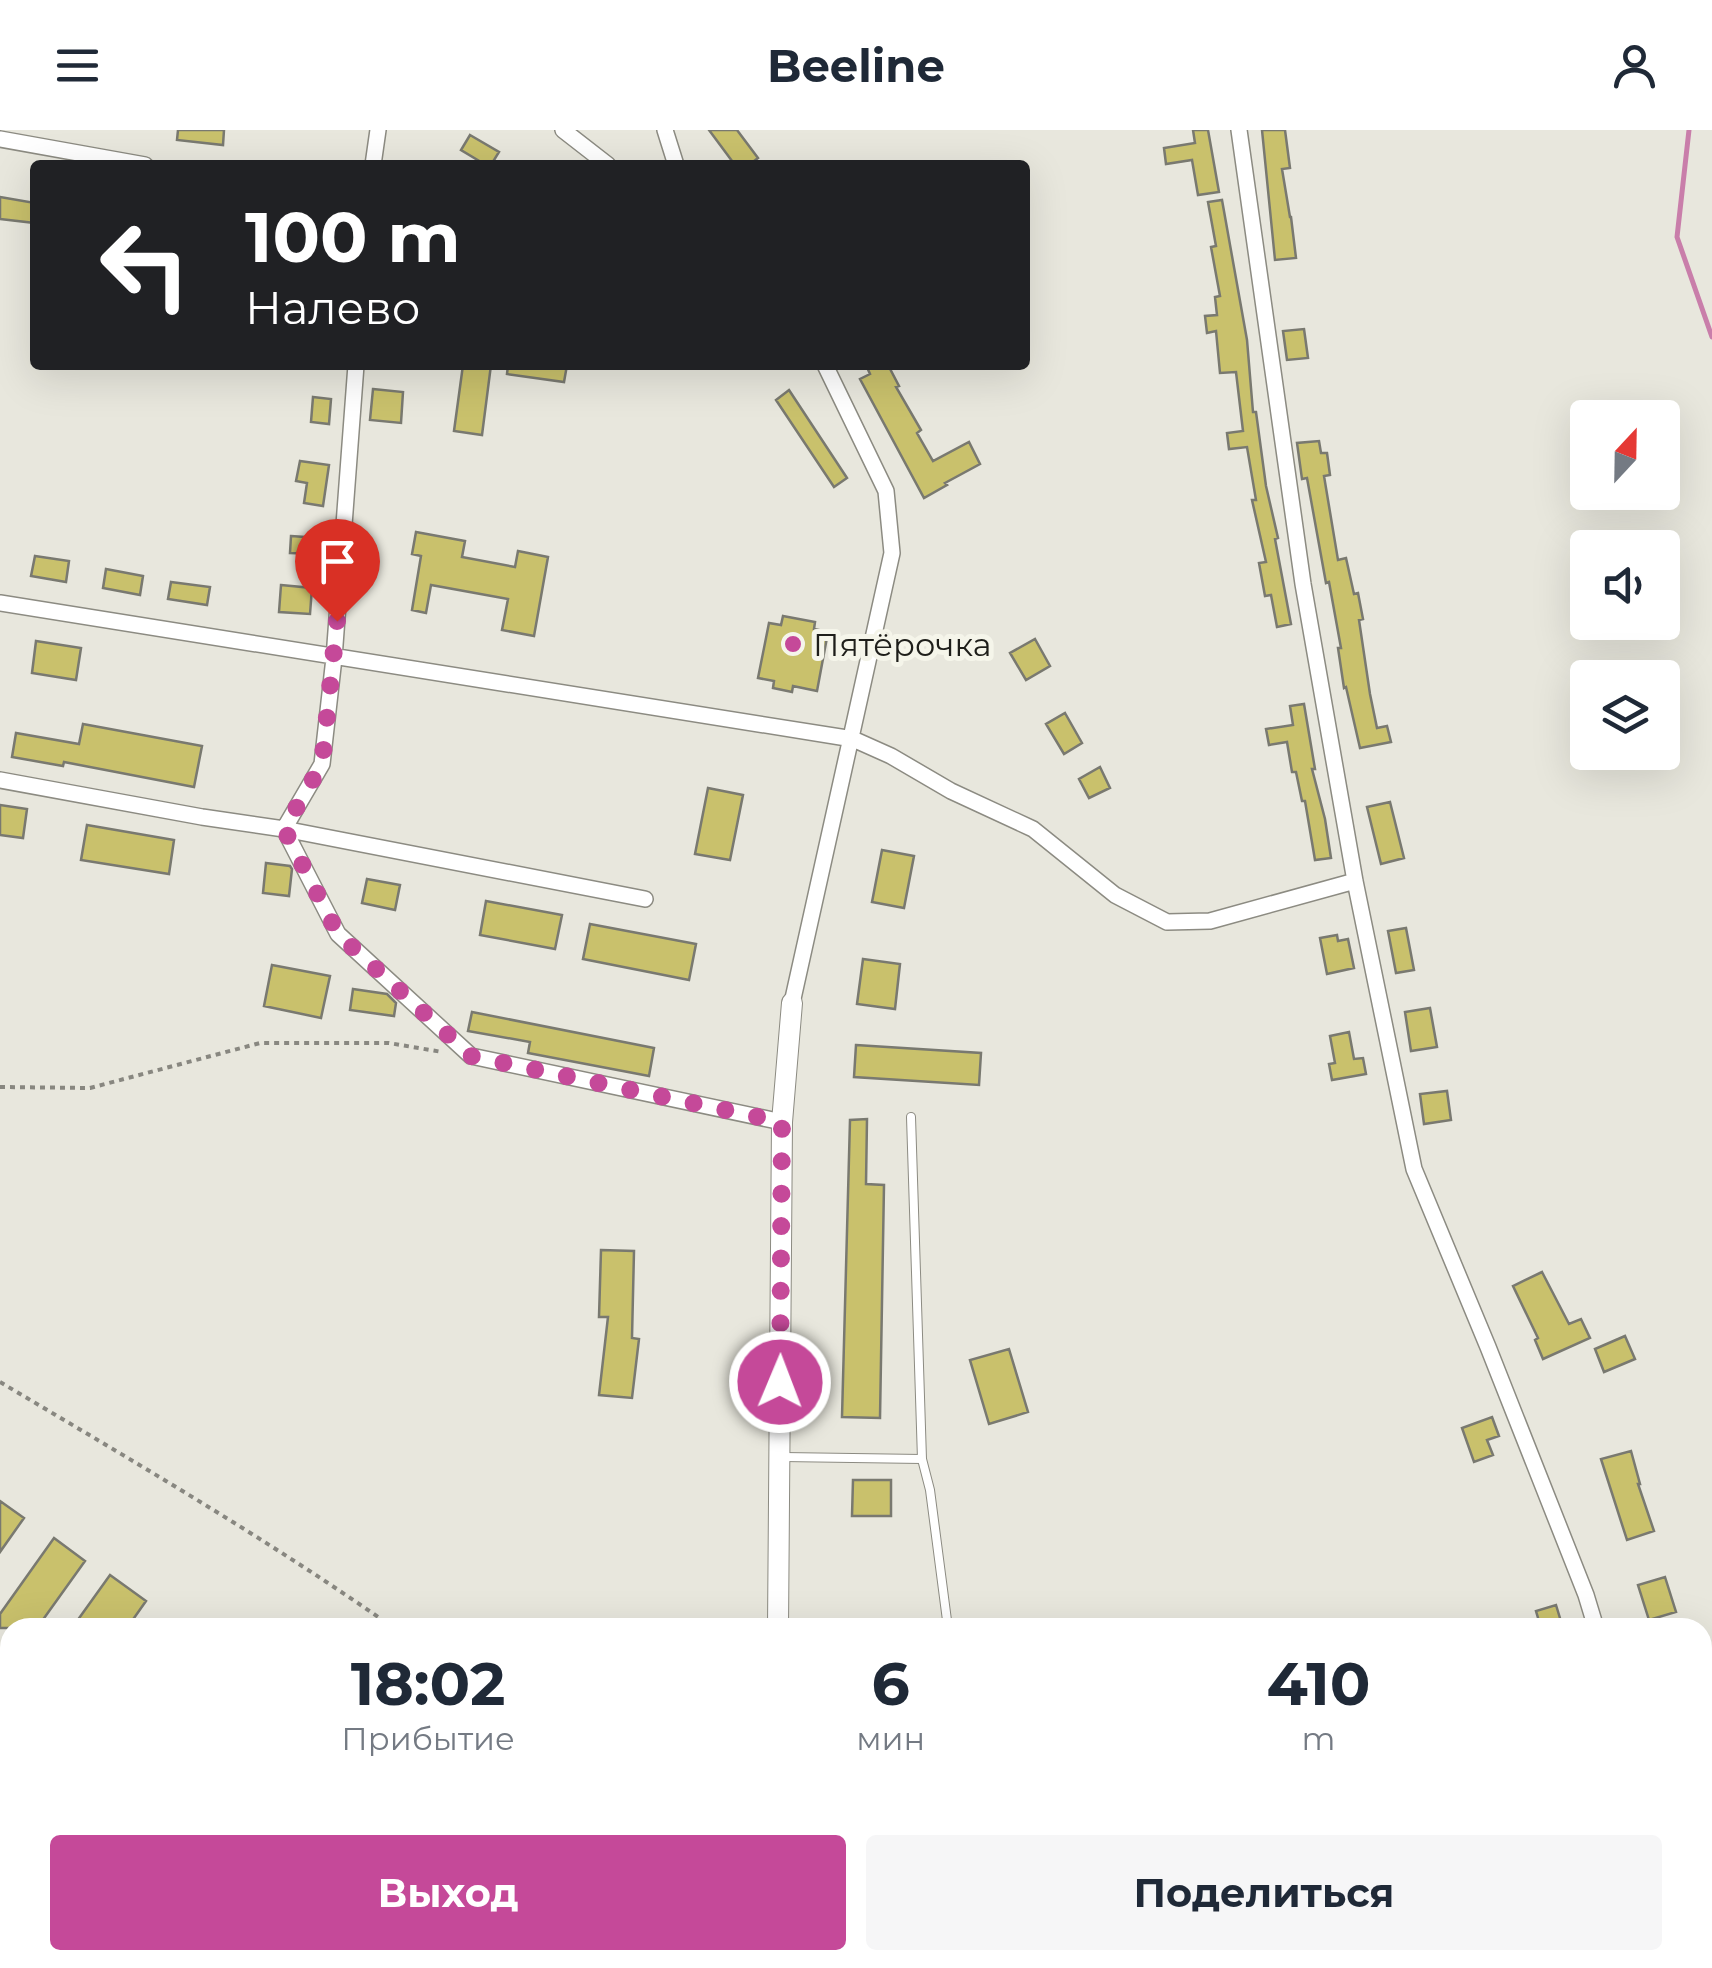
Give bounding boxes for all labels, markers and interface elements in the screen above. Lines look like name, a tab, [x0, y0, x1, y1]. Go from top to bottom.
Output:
icon: menu	[50, 38, 105, 93]
text: Beeline	[767, 38, 945, 93]
icon: person	[1607, 38, 1662, 93]
text: 100 m	[245, 194, 461, 280]
icon: left	[80, 200, 210, 330]
text: Налево	[245, 280, 420, 335]
north arrow	[1570, 400, 1680, 510]
map controls	[1570, 400, 1680, 770]
pin	[295, 519, 380, 622]
button: sound	[1570, 530, 1680, 640]
icon: arrive	[310, 534, 365, 589]
place label: Пятёрочка	[813, 625, 991, 664]
marker: Пятёрочка	[782, 633, 804, 655]
button: layers	[1570, 660, 1680, 770]
position arrow	[728, 1330, 832, 1434]
text: 18:02	[351, 1647, 505, 1720]
text: 6	[872, 1647, 910, 1720]
text: 410	[1267, 1647, 1371, 1720]
text: Прибытие	[341, 1719, 515, 1758]
text: мин	[856, 1719, 925, 1758]
text: m	[1302, 1719, 1336, 1758]
button: Выход	[50, 1835, 846, 1950]
button: Поделиться	[866, 1835, 1662, 1950]

